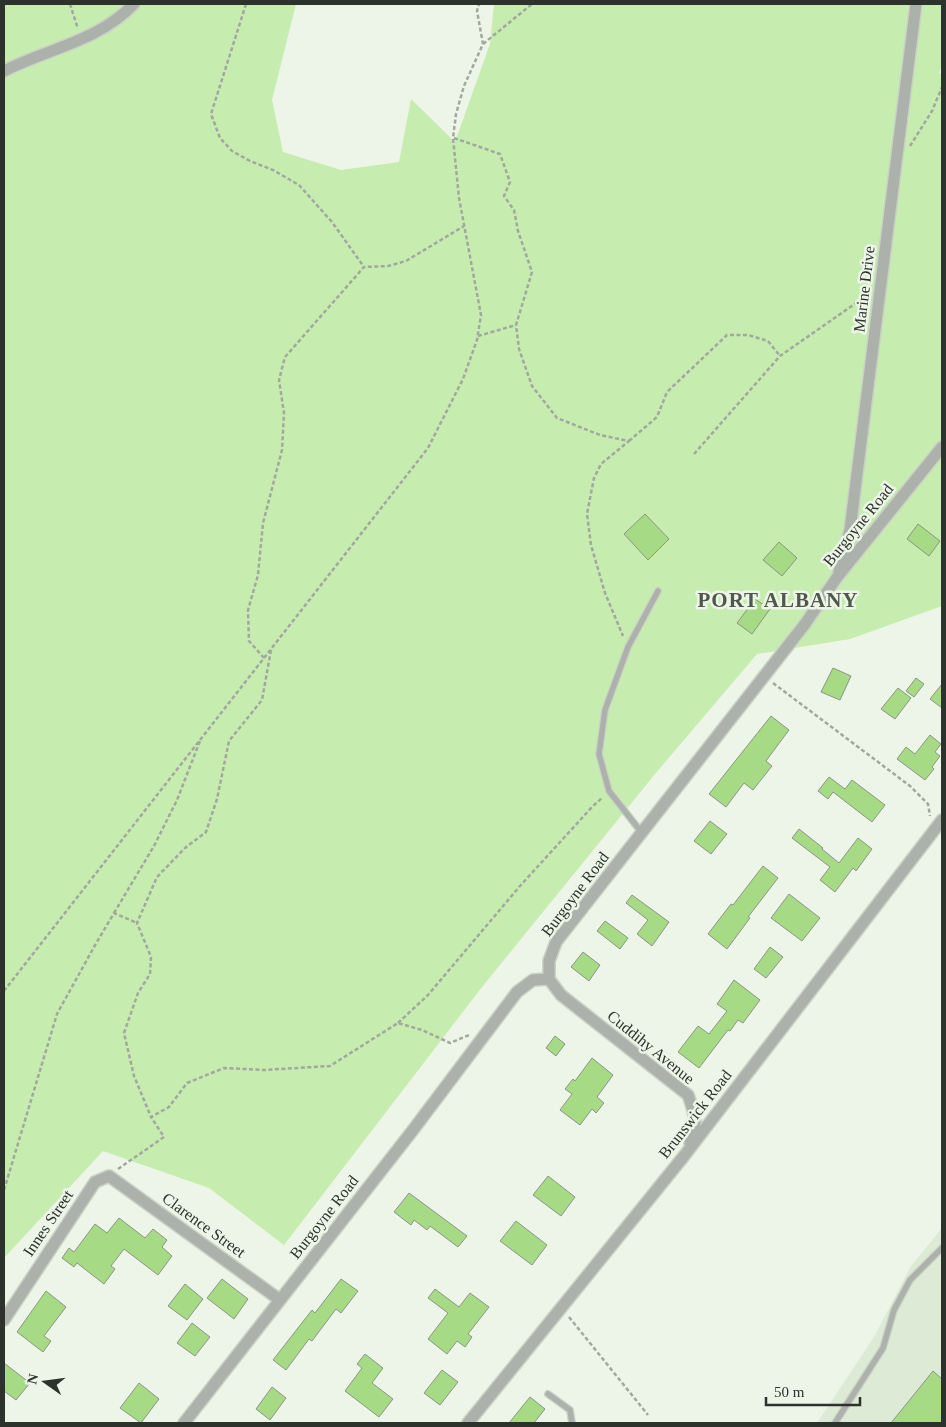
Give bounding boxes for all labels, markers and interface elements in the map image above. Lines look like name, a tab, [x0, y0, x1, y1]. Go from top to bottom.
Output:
street label: Marine Drive	[850, 245, 878, 333]
street label: Burgoyne Road	[820, 481, 897, 570]
district label: PORT ALBANY	[698, 588, 858, 612]
street label: Burgoyne Road	[538, 849, 613, 940]
street label: Cuddihy Avenue	[604, 1007, 698, 1088]
street label: Brunswick Road	[655, 1067, 735, 1161]
street label: Burgoyne Road	[286, 1172, 362, 1262]
street label: Innes Street	[20, 1186, 77, 1259]
street label: Clarence Street	[159, 1189, 249, 1261]
north arrow	[20, 1357, 70, 1407]
text: N	[24, 1372, 41, 1386]
scale bar	[766, 1374, 860, 1406]
text: 50 m	[774, 1384, 805, 1400]

